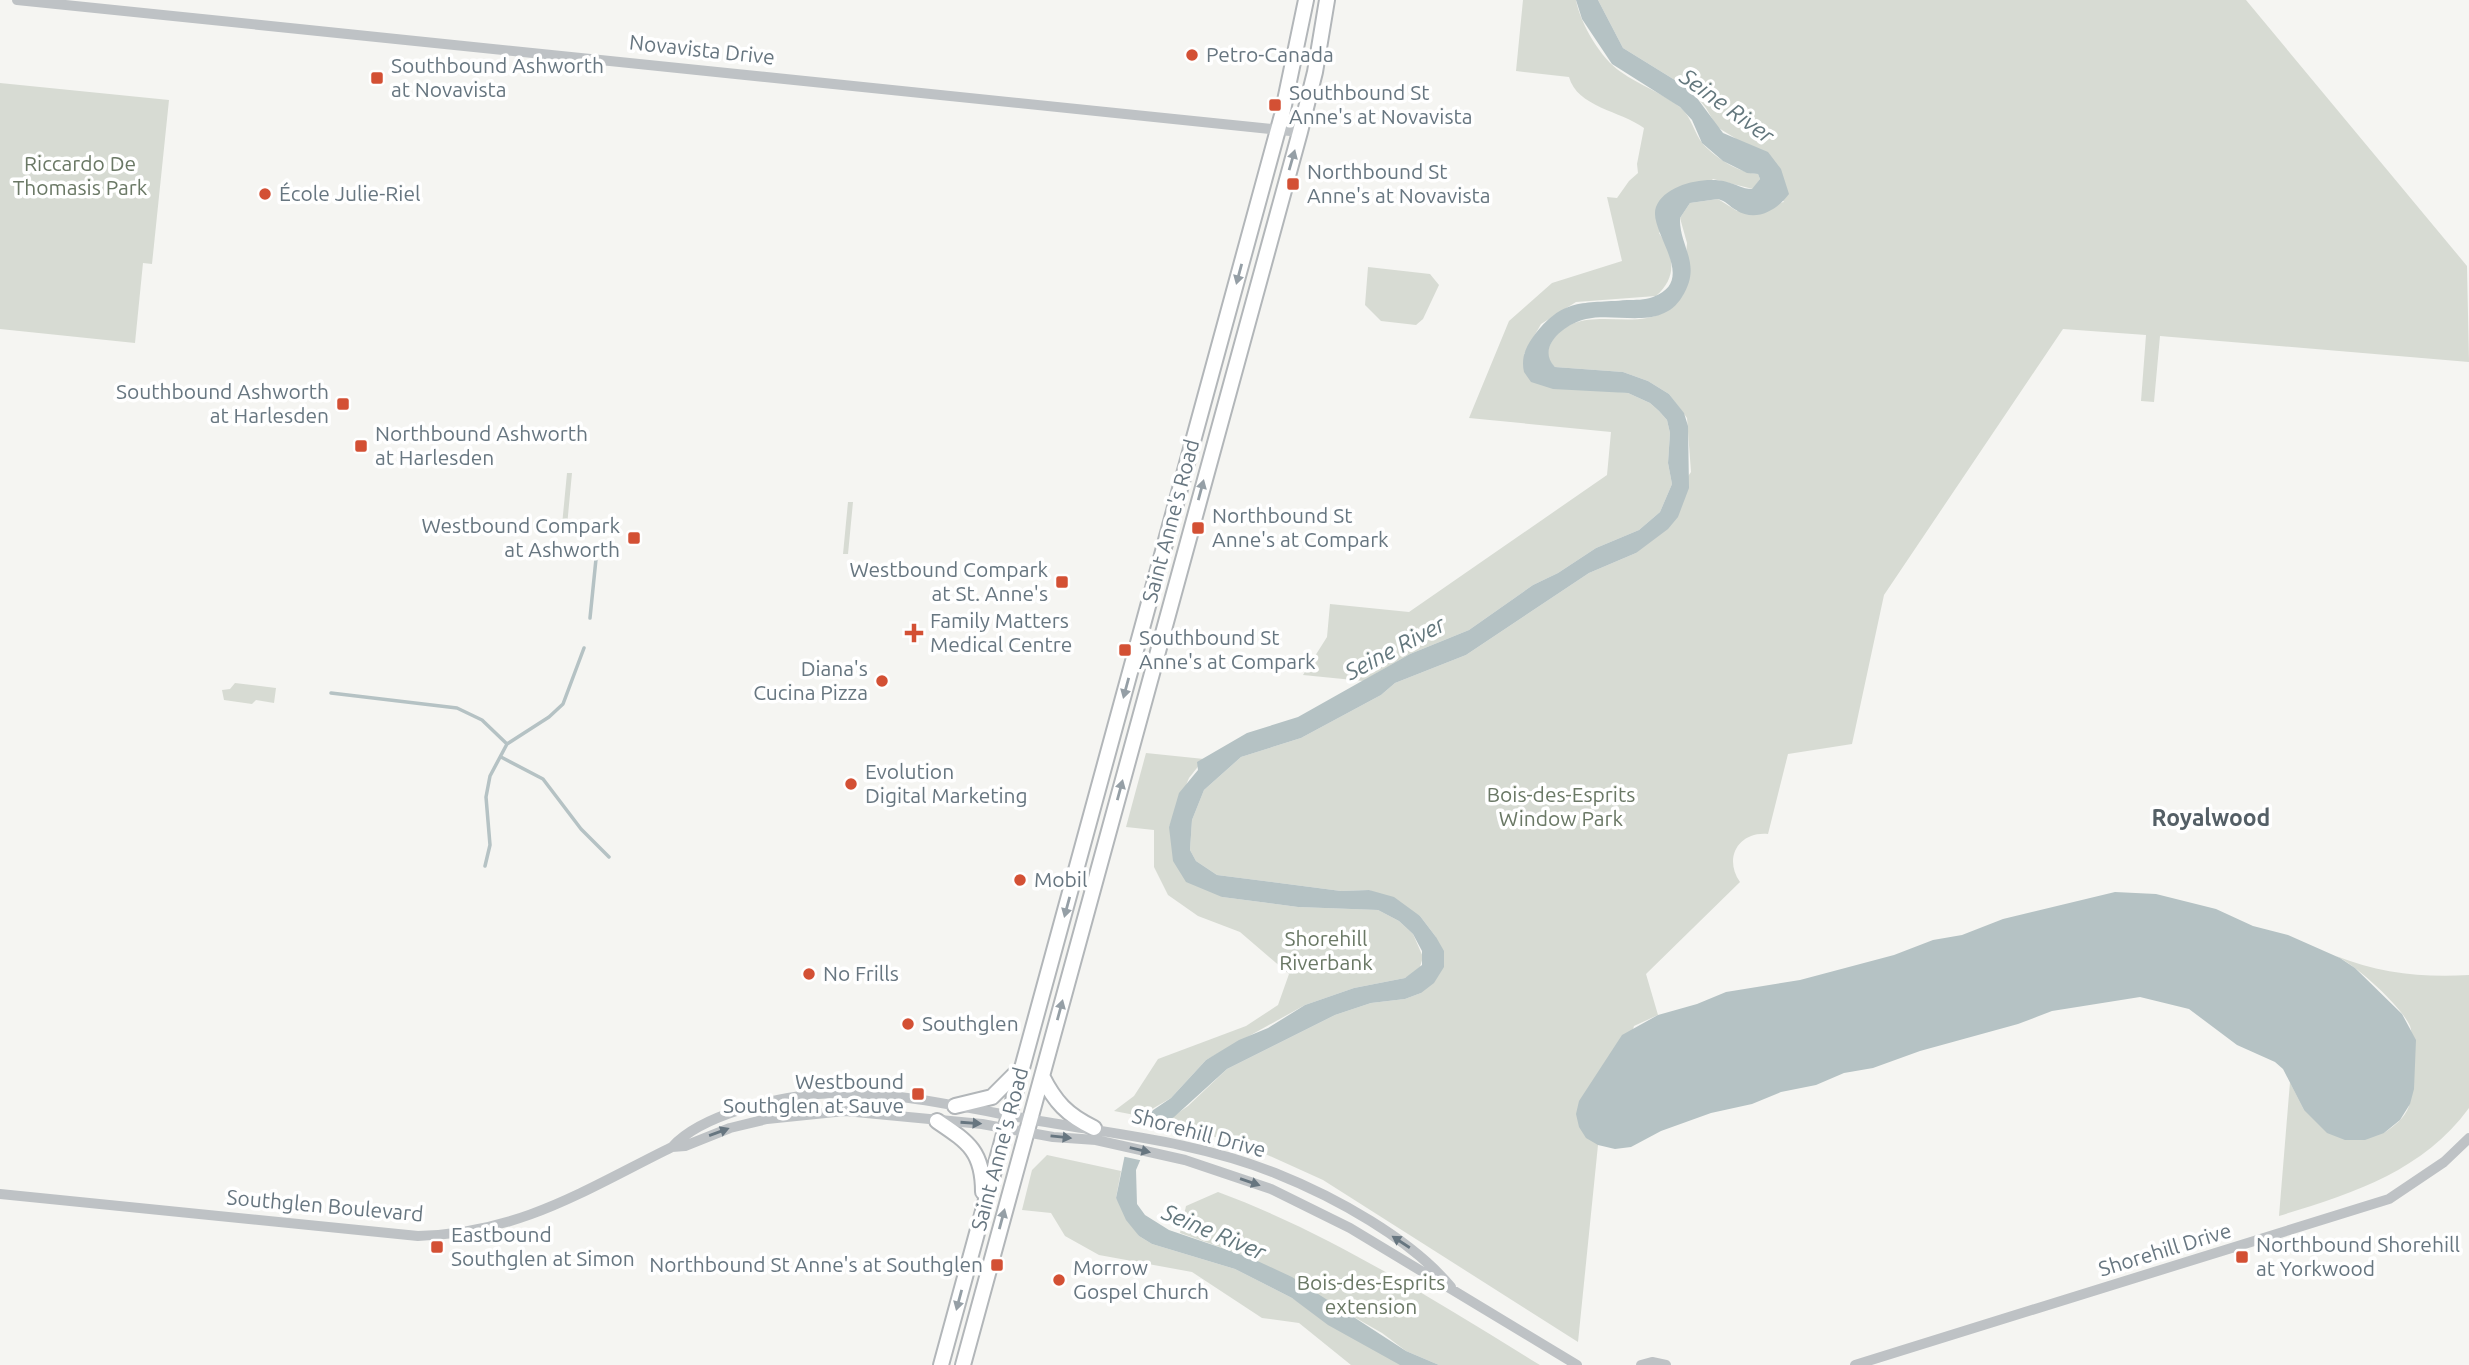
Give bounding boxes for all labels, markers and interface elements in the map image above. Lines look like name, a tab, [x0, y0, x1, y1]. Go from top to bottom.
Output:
street label: Novavista Drive	[628, 29, 776, 69]
place label: Petro-Canada	[1206, 42, 1334, 66]
marker: Petro-Canada	[1184, 47, 1200, 63]
place label: Southbound Ashworth at Novavista	[391, 53, 604, 101]
water label: Seine River	[1675, 63, 1780, 149]
marker: Southbound Ashworth at Novavista	[369, 70, 385, 86]
place label: Southbound St Anne's at Novavista	[1289, 80, 1473, 128]
marker: Southbound St Anne's at Novavista	[1267, 97, 1283, 113]
one-way arrow	[1287, 149, 1298, 171]
park label: Riccardo De Thomasis Park	[13, 151, 148, 199]
place label: Northbound St Anne's at Novavista	[1307, 159, 1491, 207]
marker: Northbound St Anne's at Novavista	[1285, 176, 1301, 192]
place label: École Julie-Riel	[279, 181, 421, 205]
marker: École Julie-Riel	[257, 186, 273, 202]
one-way arrow	[1233, 264, 1243, 285]
place label: Southbound Ashworth at Harlesden	[116, 379, 329, 427]
marker: Southbound Ashworth at Harlesden	[335, 396, 351, 412]
place label: Northbound Ashworth at Harlesden	[375, 421, 588, 469]
street label: Saint Anne's Road	[1137, 436, 1203, 605]
marker: Northbound Ashworth at Harlesden	[353, 438, 369, 454]
one-way arrow	[1197, 479, 1207, 500]
place label: Northbound St Anne's at Compark	[1212, 503, 1389, 551]
place label: Westbound Compark at Ashworth	[421, 513, 620, 561]
marker: Northbound St Anne's at Compark	[1190, 520, 1206, 536]
marker: Westbound Compark at Ashworth	[626, 530, 642, 546]
place label: Westbound Compark at St. Anne's	[849, 557, 1048, 605]
marker: Westbound Compark at St. Anne's	[1054, 574, 1070, 590]
place label: Family Matters Medical Centre	[930, 608, 1072, 656]
water label: Seine River	[1340, 610, 1450, 685]
marker: Family Matters Medical Centre	[904, 623, 924, 643]
place label: Southbound St Anne's at Compark	[1139, 625, 1316, 673]
marker: Southbound St Anne's at Compark	[1117, 642, 1133, 658]
place label: Diana's Cucina Pizza	[753, 656, 868, 704]
marker: Diana's Cucina Pizza	[874, 673, 890, 689]
one-way arrow	[1120, 677, 1131, 699]
place label: Evolution Digital Marketing	[865, 759, 1028, 807]
marker: Evolution Digital Marketing	[843, 776, 859, 792]
one-way arrow	[1115, 779, 1125, 800]
park label: Bois-des-Esprits Window Park	[1487, 782, 1635, 830]
district label: Royalwood	[2152, 805, 2270, 830]
place label: Mobil	[1034, 867, 1087, 891]
marker: Mobil	[1012, 872, 1028, 888]
one-way arrow	[1061, 897, 1071, 918]
park label: Shorehill Riverbank	[1279, 926, 1373, 974]
place label: No Frills	[823, 961, 899, 985]
marker: No Frills	[801, 966, 817, 982]
one-way arrow	[1055, 999, 1065, 1020]
place label: Southglen	[922, 1011, 1019, 1035]
marker: Southglen	[900, 1016, 916, 1032]
street label: Saint Anne's Road	[966, 1064, 1032, 1233]
place label: Westbound Southglen at Sauve	[723, 1069, 904, 1117]
marker: Westbound Southglen at Sauve	[910, 1086, 926, 1102]
street label: Shorehill Drive	[1130, 1103, 1269, 1161]
one-way arrow	[960, 1118, 982, 1129]
one-way arrow	[708, 1127, 729, 1138]
one-way arrow	[1050, 1132, 1072, 1143]
one-way arrow	[1129, 1145, 1151, 1156]
one-way arrow	[1239, 1177, 1260, 1188]
street label: Southglen Boulevard	[226, 1184, 424, 1226]
water label: Seine River	[1158, 1198, 1271, 1265]
one-way arrow	[997, 1208, 1008, 1230]
street label: Shorehill Drive	[2096, 1217, 2234, 1281]
place label: Eastbound Southglen at Simon	[451, 1222, 635, 1270]
place label: Northbound Shorehill at Yorkwood	[2256, 1232, 2460, 1280]
one-way arrow	[1391, 1236, 1410, 1249]
marker: Eastbound Southglen at Simon	[429, 1239, 445, 1255]
marker: Northbound Shorehill at Yorkwood	[2234, 1249, 2250, 1265]
place label: Northbound St Anne's at Southglen	[649, 1252, 983, 1276]
place label: Morrow Gospel Church	[1073, 1255, 1209, 1303]
marker: Northbound St Anne's at Southglen	[989, 1257, 1005, 1273]
park label: Bois-des-Esprits extension	[1297, 1270, 1445, 1318]
marker: Morrow Gospel Church	[1051, 1272, 1067, 1288]
one-way arrow	[953, 1290, 964, 1312]

